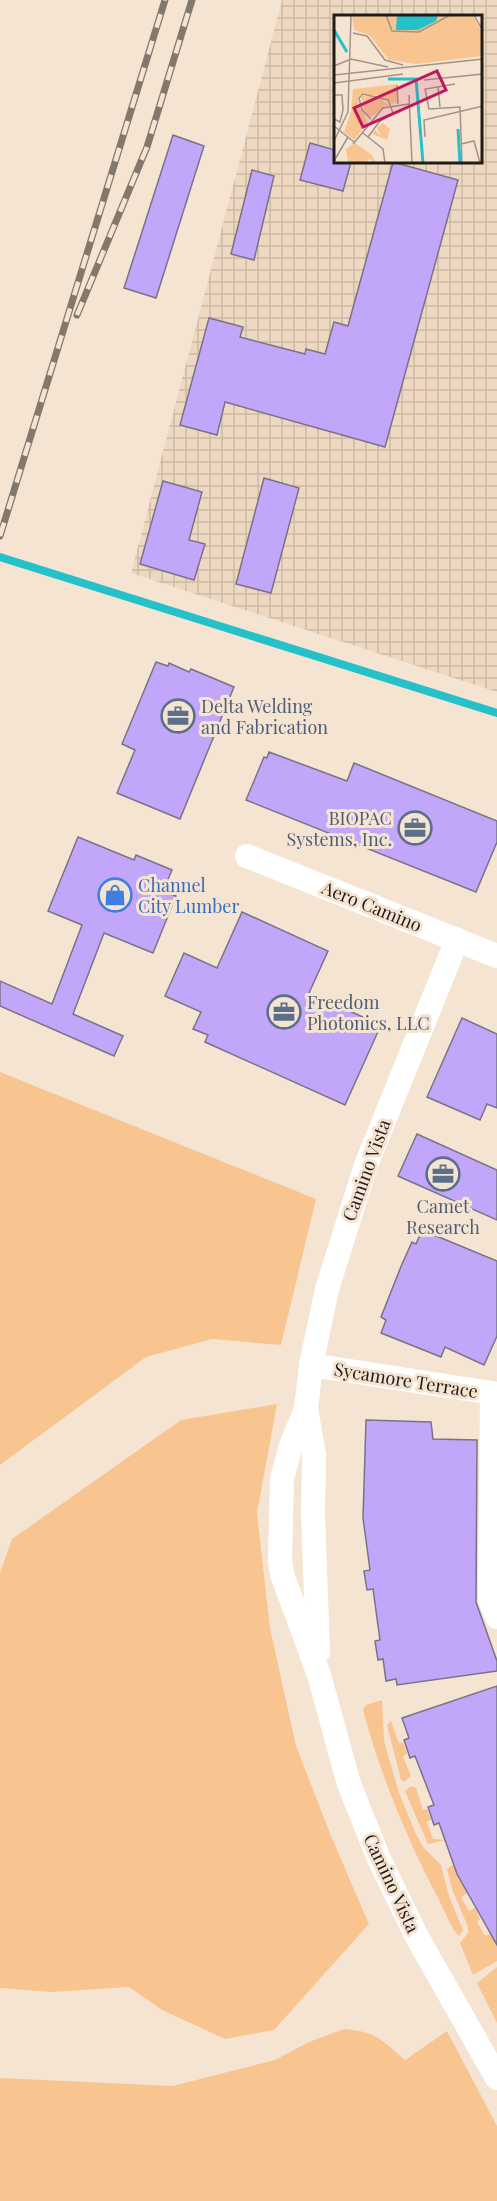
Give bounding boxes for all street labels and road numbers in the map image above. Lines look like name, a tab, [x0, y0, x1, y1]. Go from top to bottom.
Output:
street label: Aero Camino	[318, 875, 426, 937]
street label: Camino Vista	[336, 1116, 396, 1224]
street label: Sycamore Terrace	[332, 1357, 480, 1403]
street label: Camino Vista	[359, 1830, 425, 1936]

